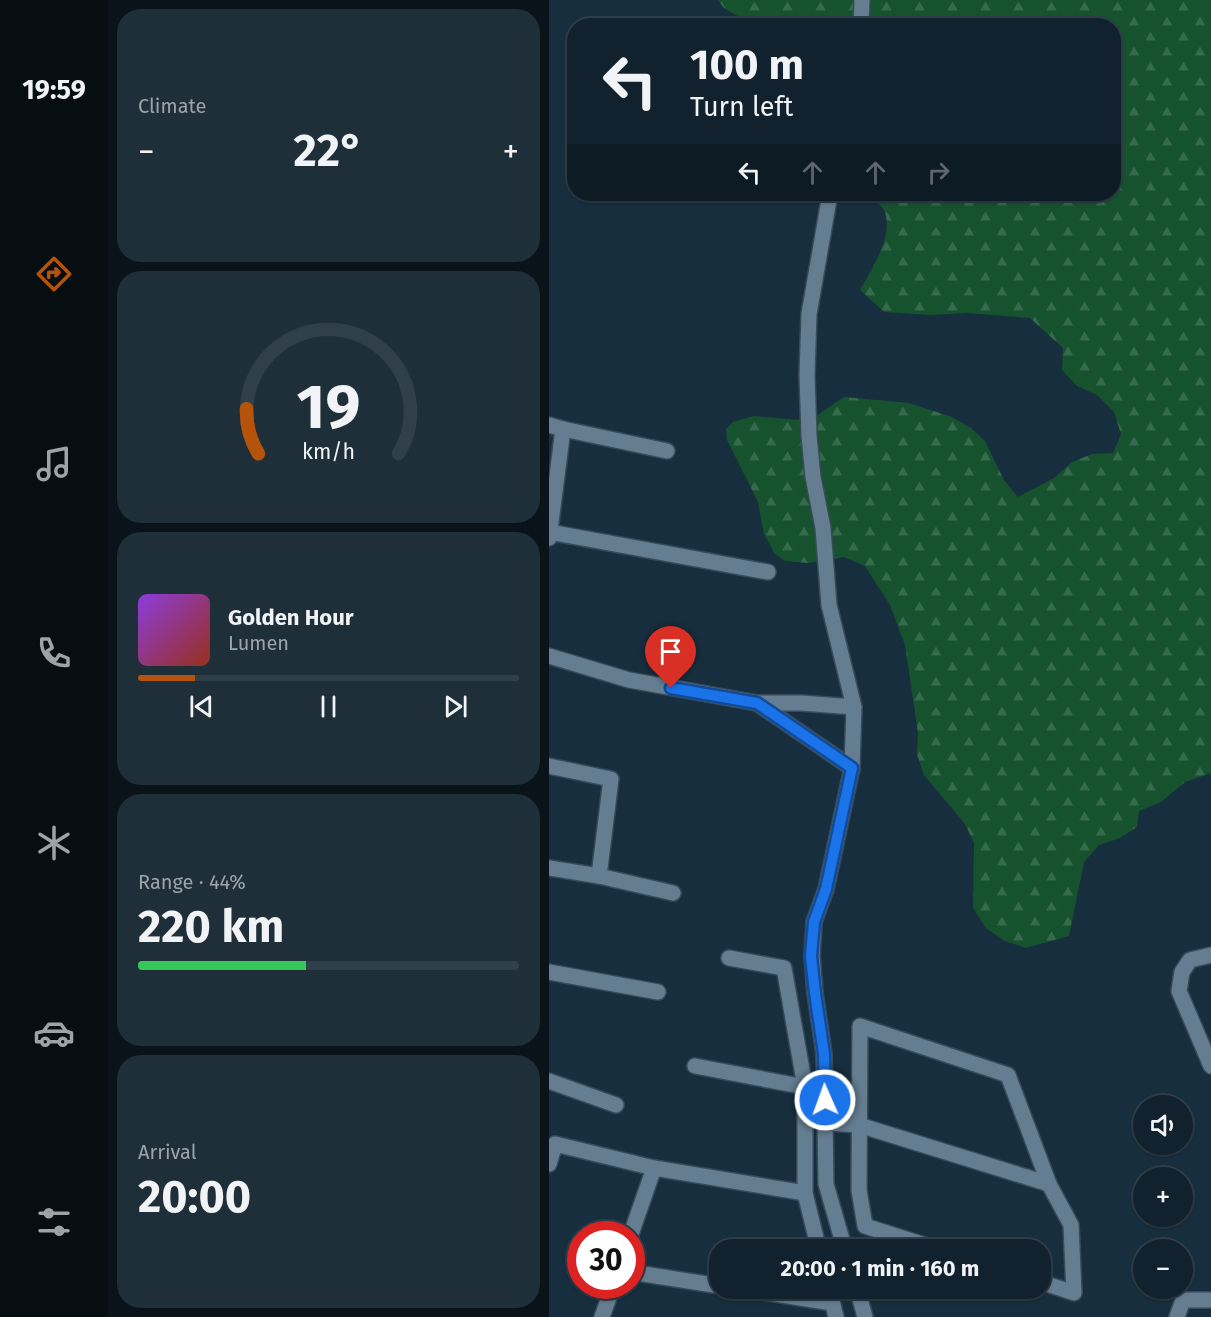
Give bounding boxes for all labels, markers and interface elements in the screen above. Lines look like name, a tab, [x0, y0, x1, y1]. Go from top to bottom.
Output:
text: 100 m	[690, 40, 804, 90]
icon: left	[591, 42, 669, 120]
text: 19:59	[22, 74, 86, 106]
text: Turn left	[690, 91, 793, 123]
text: Climate	[138, 94, 206, 118]
text: 22°	[294, 124, 364, 178]
text: −	[138, 132, 155, 172]
text: +	[503, 132, 519, 172]
icon: left	[733, 156, 766, 189]
icon: ahead	[796, 156, 829, 189]
icon: ahead	[859, 156, 892, 189]
icon: right	[922, 156, 955, 189]
icon: directions	[33, 253, 75, 295]
text: 19	[297, 370, 360, 445]
text: km/h	[302, 439, 355, 465]
icon: music	[33, 443, 75, 485]
text: Golden Hour	[228, 604, 354, 631]
pin	[645, 626, 696, 688]
text: Lumen	[228, 631, 289, 655]
icon: phone	[33, 632, 75, 674]
icon: arrive	[654, 635, 687, 668]
icon: previous	[185, 690, 218, 723]
icon: pause	[312, 690, 345, 723]
icon: next	[439, 690, 472, 723]
icon: climate	[33, 822, 75, 864]
text: Range · 44%	[138, 870, 246, 894]
text: 220 km	[138, 900, 284, 954]
icon: car	[33, 1012, 75, 1054]
position arrow	[793, 1068, 857, 1132]
map controls	[1133, 1095, 1193, 1299]
button: sound	[1133, 1095, 1193, 1155]
text: Arrival	[138, 1140, 197, 1164]
button: +	[1133, 1167, 1193, 1227]
text: 20:00	[138, 1170, 251, 1224]
icon: filters	[33, 1201, 75, 1243]
speed limit sign: 30	[567, 1221, 645, 1299]
button: −	[1133, 1239, 1193, 1299]
text: 20:00 · 1 min · 160 m	[781, 1255, 979, 1282]

